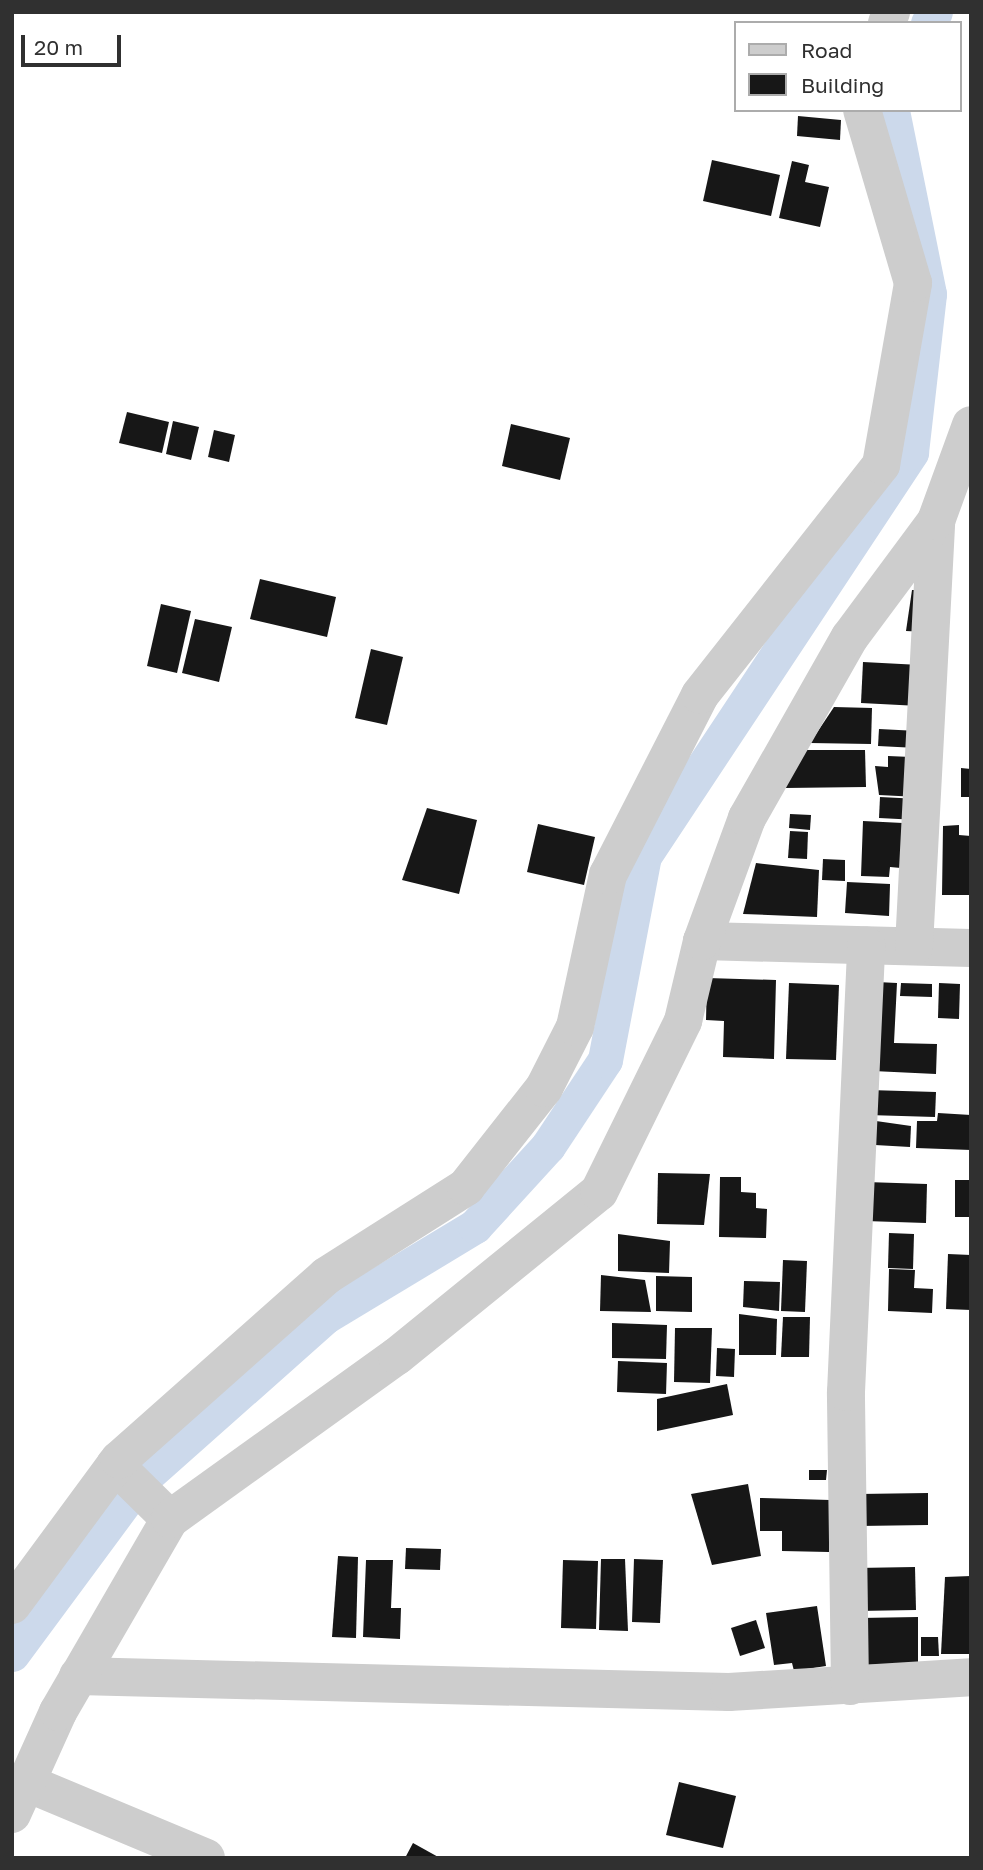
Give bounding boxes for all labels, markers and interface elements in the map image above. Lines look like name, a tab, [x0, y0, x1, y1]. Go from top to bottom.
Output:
scale bar	[24, 21, 124, 65]
legend	[734, 21, 962, 112]
text: 20 m	[34, 34, 83, 60]
text: Road	[801, 37, 852, 63]
text: Building	[801, 72, 884, 98]

